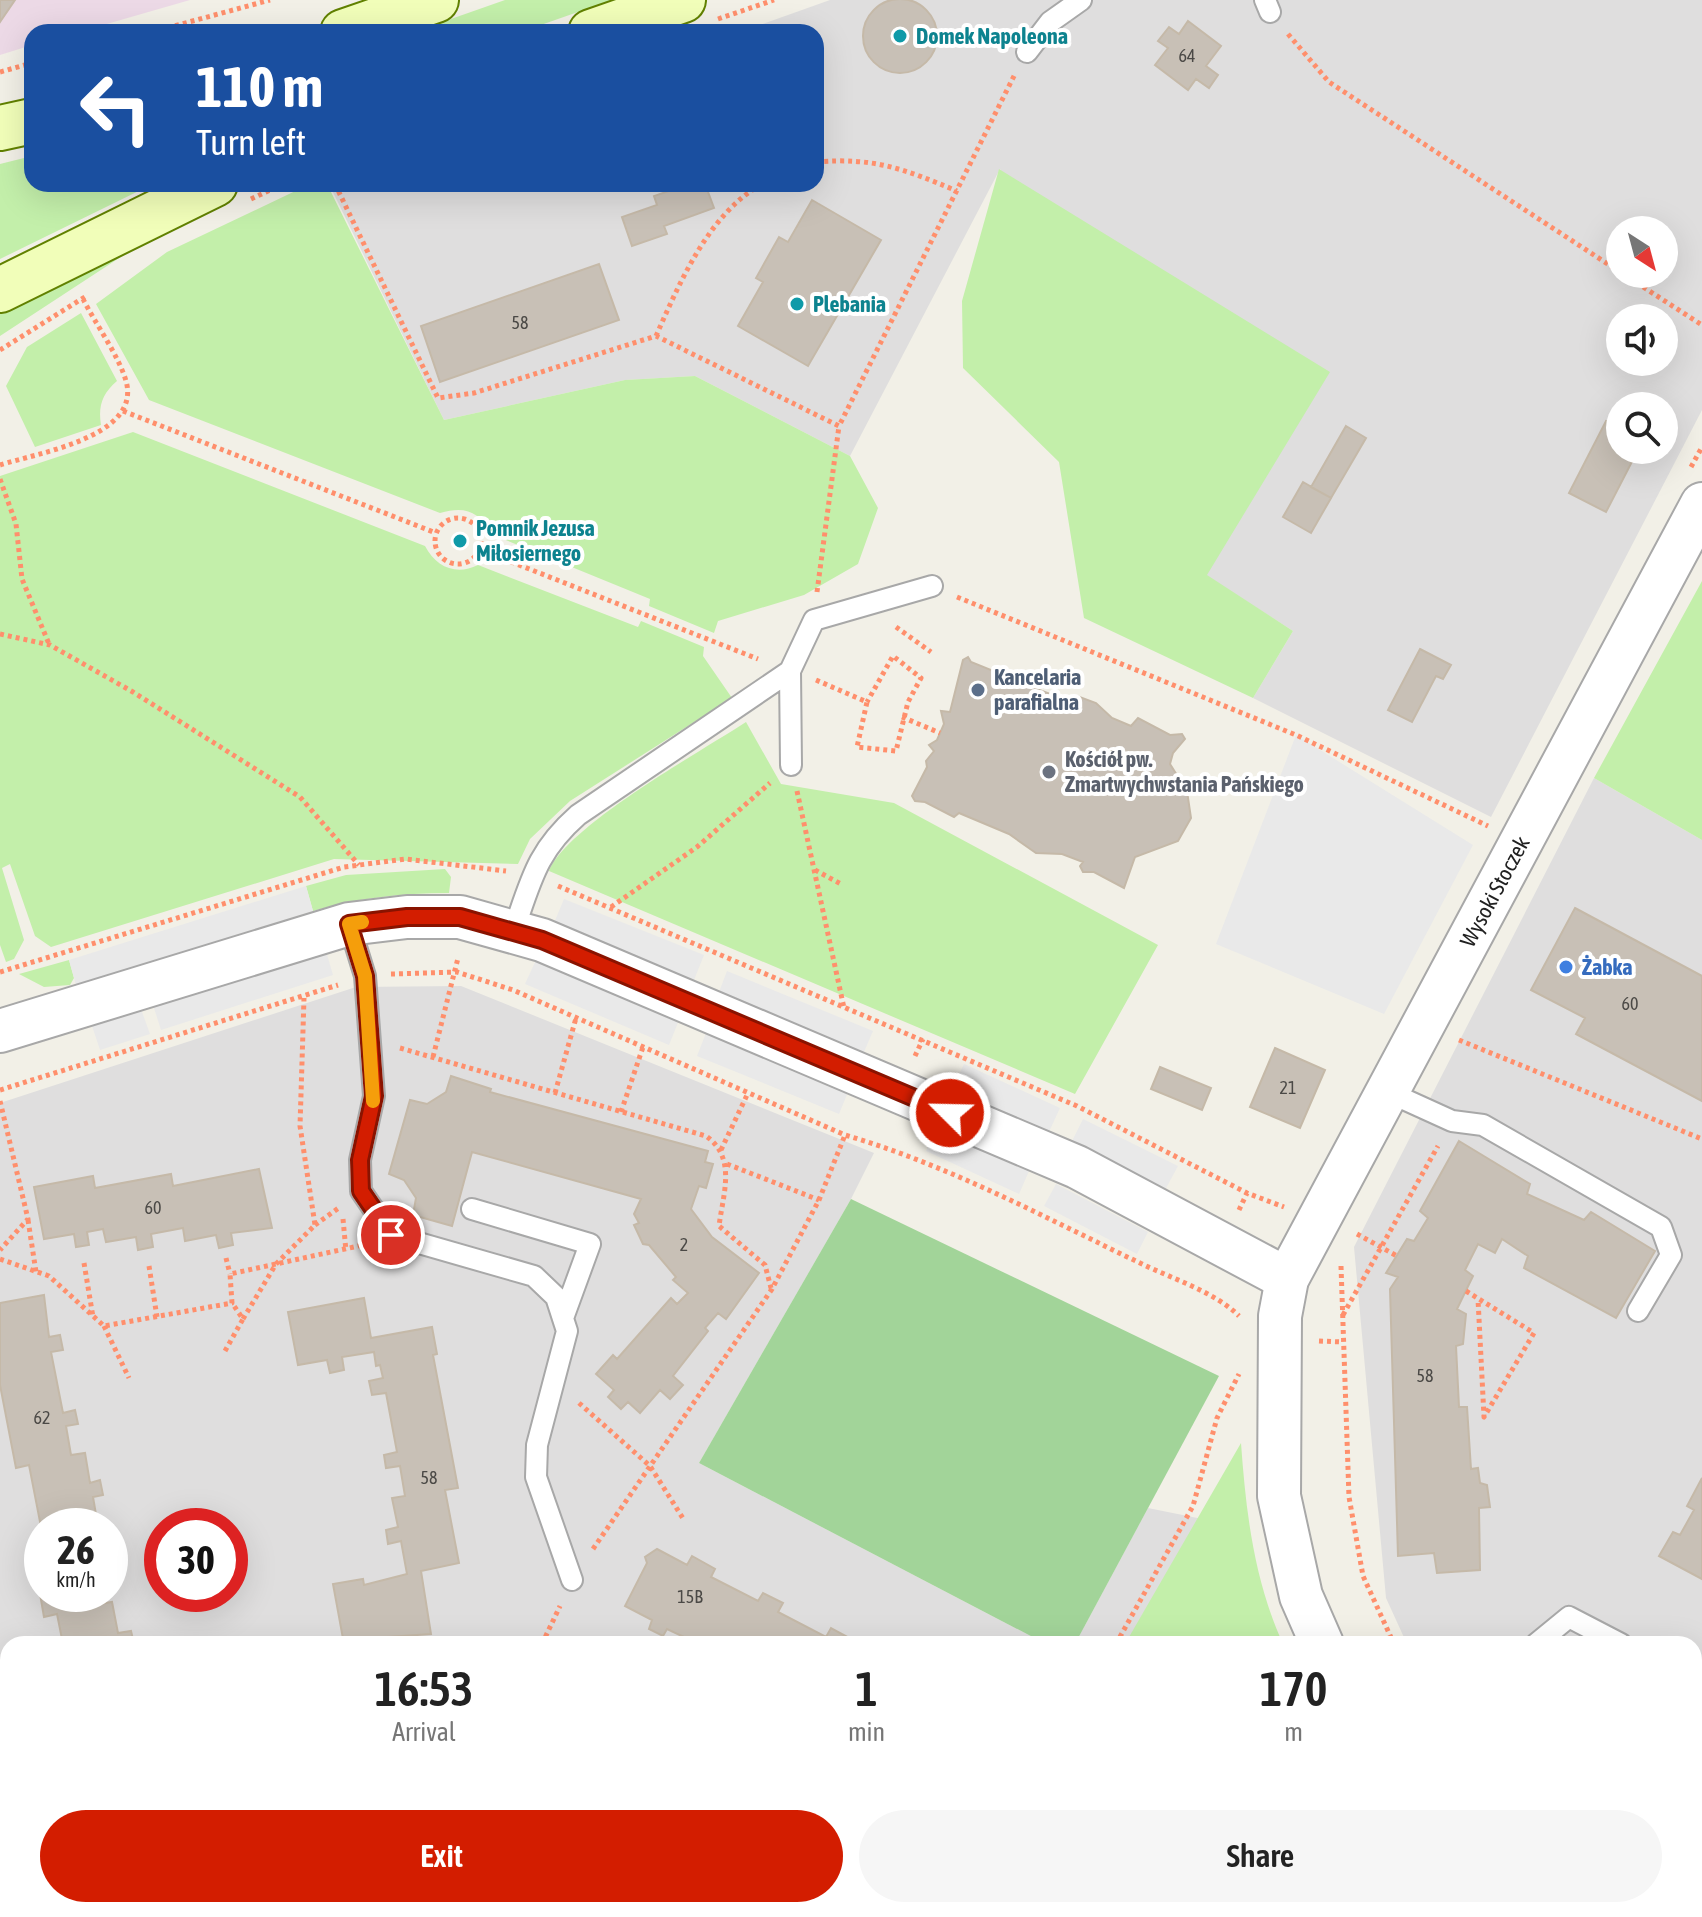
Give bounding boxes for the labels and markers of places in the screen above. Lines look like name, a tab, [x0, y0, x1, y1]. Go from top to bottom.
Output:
place label: Domek Napoleona	[916, 23, 1068, 49]
marker: Domek Napoleona	[891, 27, 909, 45]
place label: Plebania	[813, 291, 886, 317]
marker: Plebania	[788, 295, 806, 313]
place label: Pomnik Jezusa Miłosiernego	[476, 515, 595, 566]
marker: Pomnik Jezusa Miłosiernego	[451, 532, 469, 550]
place label: Kancelaria parafialna	[994, 664, 1081, 715]
marker: Kancelaria parafialna	[969, 681, 987, 699]
place label: Kościół pw. Zmartwychwstania Pańskiego	[1065, 746, 1304, 797]
marker: Kościół pw. Zmartwychwstania Pańskiego	[1040, 763, 1058, 781]
place label: Żabka	[1582, 954, 1632, 980]
marker: Żabka	[1557, 958, 1575, 976]
pin	[357, 1201, 425, 1269]

